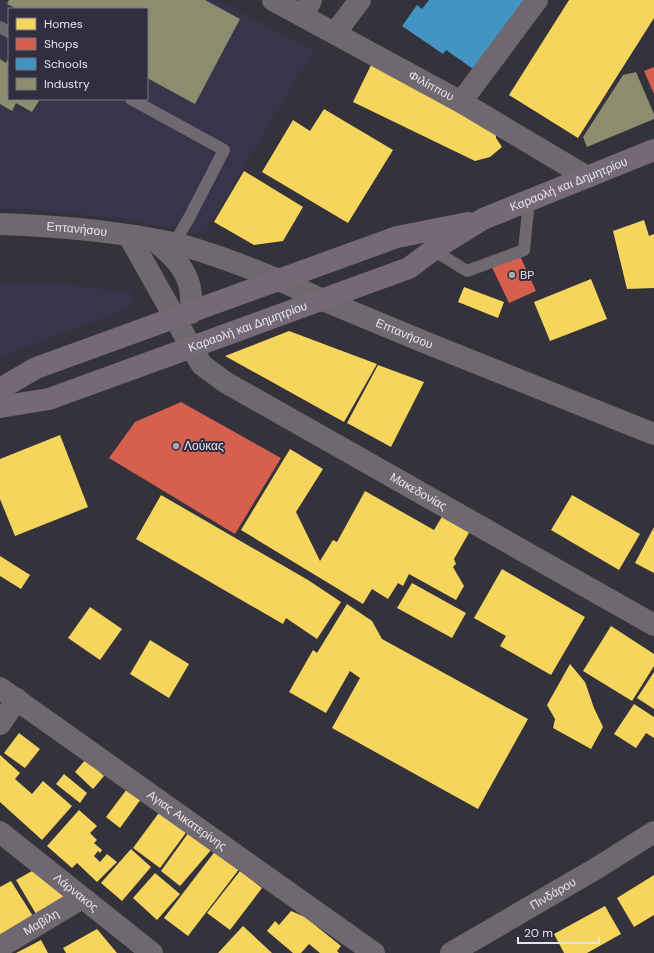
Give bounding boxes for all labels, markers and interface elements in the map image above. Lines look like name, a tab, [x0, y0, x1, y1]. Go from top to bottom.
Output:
legend	[8, 8, 148, 100]
text: Homes	[44, 16, 83, 32]
text: Shops	[44, 36, 79, 52]
text: Schools	[44, 56, 88, 72]
street label: Φιλίππου	[406, 67, 457, 105]
text: Industry	[44, 76, 90, 92]
street label: Καραολή και Δημητρίου	[508, 154, 630, 215]
street label: Επτανήσου	[46, 218, 108, 240]
place label: BP	[520, 267, 534, 283]
marker: BP	[507, 270, 517, 280]
street label: Καραολή και Δημητρίου	[186, 298, 309, 356]
street label: Επτανήσου	[373, 315, 435, 353]
place label: Λούκας	[184, 438, 224, 454]
marker: Λούκας	[171, 441, 181, 451]
street label: Μακεδονίας	[387, 469, 450, 514]
street label: Αγιας Αικατερίνης	[144, 787, 230, 854]
street label: Λάρνακος	[50, 870, 102, 915]
street label: Πινδάρου	[527, 874, 579, 913]
street label: Μαβίλη	[20, 905, 62, 939]
scale bar	[518, 919, 599, 945]
text: 20 m	[524, 925, 553, 941]

